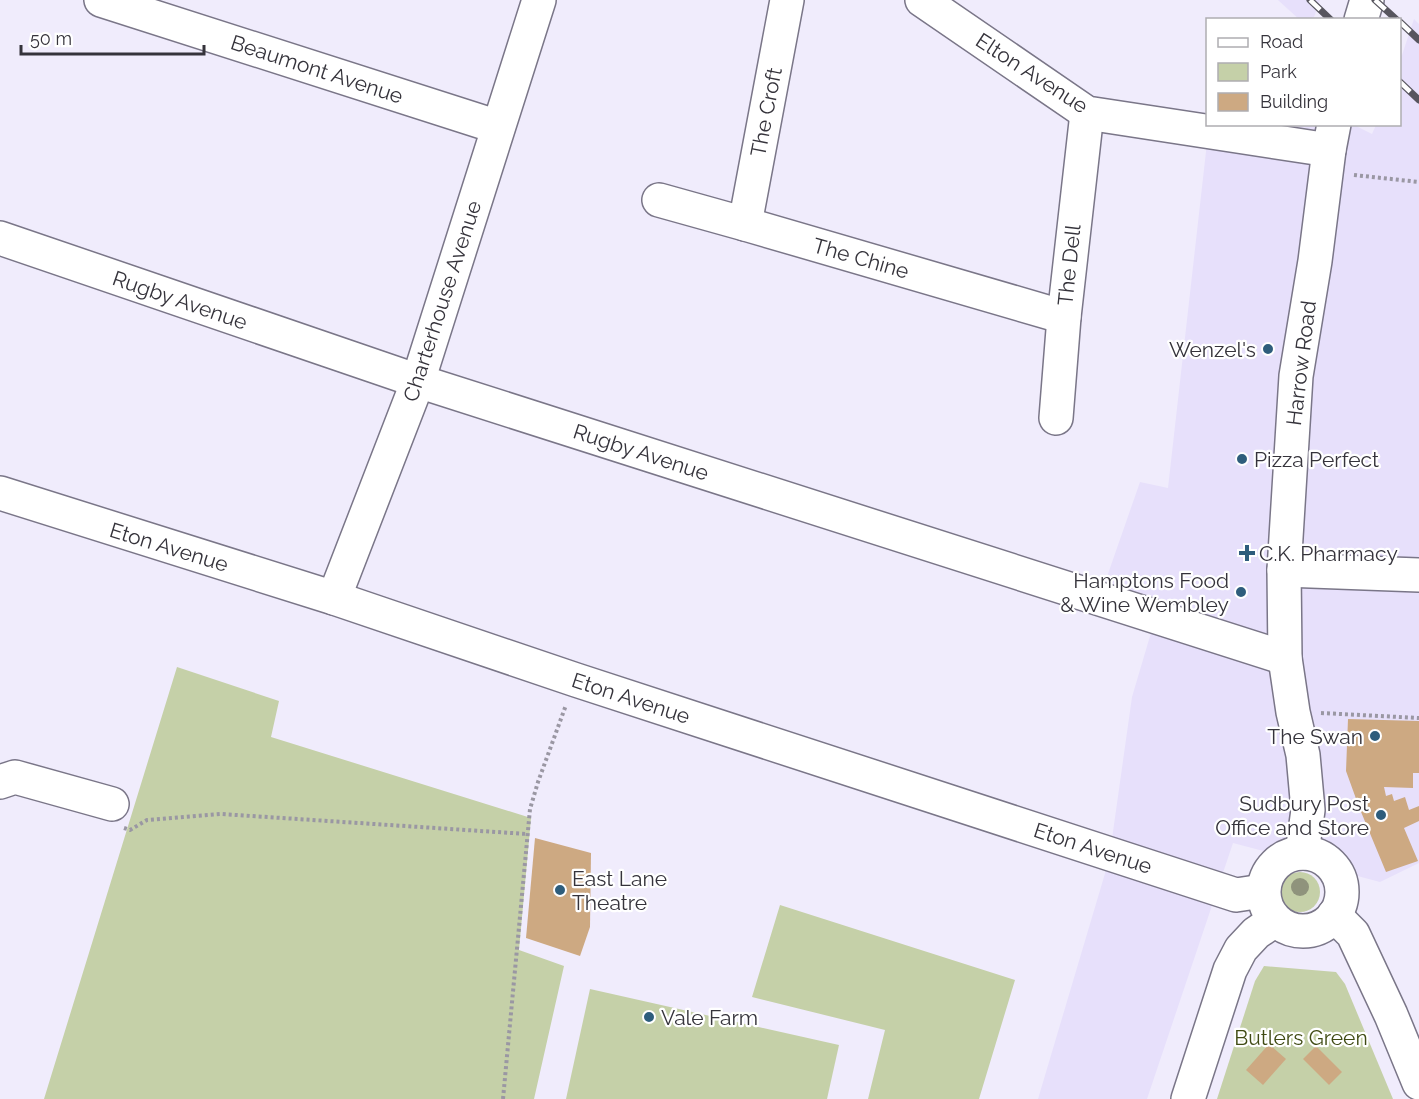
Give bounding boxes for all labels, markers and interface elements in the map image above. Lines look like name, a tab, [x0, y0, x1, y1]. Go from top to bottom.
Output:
scale bar	[21, 18, 204, 56]
legend	[1206, 18, 1401, 126]
text: 50 m	[30, 28, 72, 49]
street label: Elton Avenue	[971, 28, 1093, 118]
street label: Beaumont Avenue	[228, 29, 406, 109]
text: Road	[1260, 31, 1303, 52]
text: Park	[1260, 61, 1297, 82]
street label: The Croft	[745, 65, 787, 159]
text: Building	[1260, 91, 1328, 112]
street label: Charterhouse Avenue	[398, 197, 486, 405]
street label: The Dell	[1052, 223, 1086, 307]
street label: The Chine	[810, 232, 912, 284]
street label: Rugby Avenue	[109, 265, 251, 335]
street label: Harrow Road	[1281, 299, 1321, 427]
place label: Wenzel's	[1169, 337, 1256, 362]
marker: Wenzel's	[1261, 342, 1275, 356]
street label: Rugby Avenue	[570, 418, 712, 486]
place label: Pizza Perfect	[1254, 447, 1379, 472]
marker: Pizza Perfect	[1235, 452, 1249, 466]
street label: Eton Avenue	[107, 517, 231, 577]
place label: C.K. Pharmacy	[1259, 541, 1398, 566]
marker: C.K. Pharmacy	[1240, 546, 1254, 560]
place label: Hamptons Food & Wine Wembley	[1060, 568, 1229, 617]
marker: Hamptons Food & Wine Wembley	[1234, 585, 1248, 599]
street label: Eton Avenue	[569, 667, 693, 729]
place label: The Swan	[1267, 724, 1363, 749]
marker: The Swan	[1368, 729, 1382, 743]
place label: Sudbury Post Office and Store	[1215, 791, 1369, 840]
marker: Sudbury Post Office and Store	[1374, 808, 1388, 822]
street label: Eton Avenue	[1031, 817, 1155, 879]
place label: East Lane Theatre	[572, 866, 667, 915]
marker: East Lane Theatre	[553, 883, 567, 897]
place label: Vale Farm	[661, 1005, 758, 1030]
marker: Vale Farm	[642, 1010, 656, 1024]
park label: Butlers Green	[1234, 1025, 1368, 1050]

